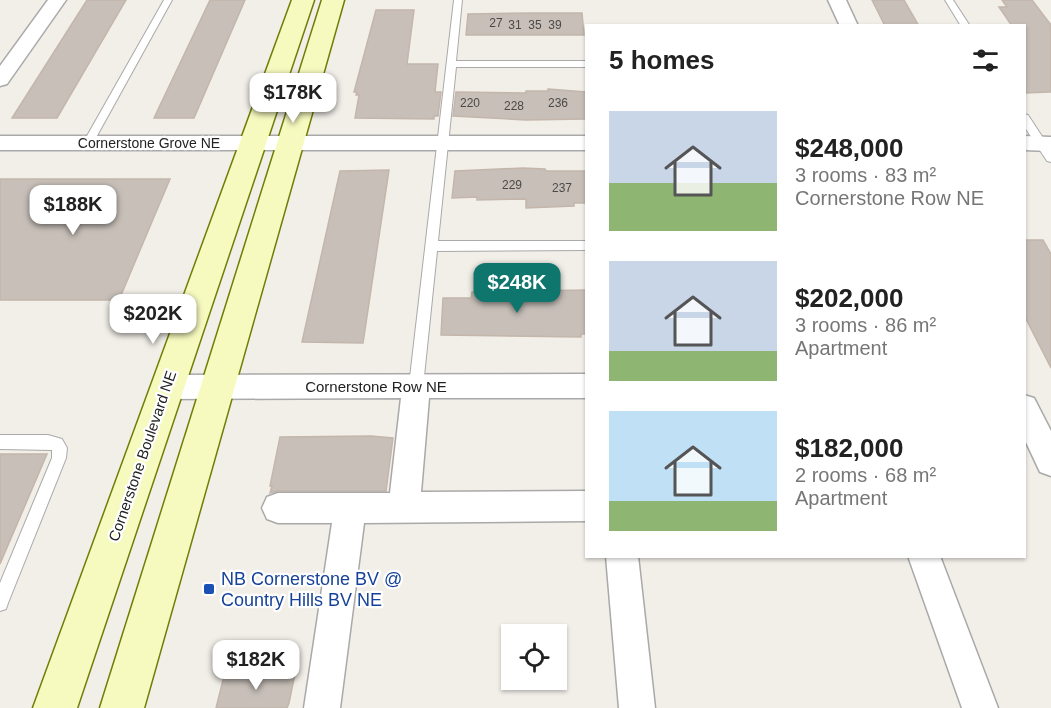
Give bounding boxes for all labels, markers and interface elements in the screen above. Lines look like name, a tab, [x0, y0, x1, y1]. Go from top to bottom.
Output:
house number: 27	[489, 16, 503, 30]
house number: 31	[508, 18, 522, 32]
house number: 35	[528, 18, 542, 32]
house number: 39	[548, 18, 562, 32]
icon: filters	[969, 44, 1002, 77]
text: 5 homes	[609, 45, 715, 75]
pin: $178K	[251, 73, 335, 124]
text: $178K	[264, 81, 322, 103]
house number: 220	[460, 96, 480, 110]
house number: 236	[548, 96, 568, 110]
house number: 228	[504, 99, 524, 113]
text: $248,000	[795, 133, 903, 163]
street label: Cornerstone Grove NE	[78, 135, 220, 151]
icon: home	[657, 135, 729, 207]
text: 3 rooms · 83 m²	[795, 164, 936, 186]
house number: 229	[502, 178, 522, 192]
house number: 237	[552, 181, 572, 195]
pin: $188K	[31, 185, 115, 236]
text: Cornerstone Row NE	[795, 187, 984, 209]
text: $188K	[44, 193, 102, 215]
pin: $248K	[475, 263, 559, 314]
text: $248K	[488, 271, 546, 293]
text: $202,000	[795, 283, 903, 313]
icon: home	[657, 285, 729, 357]
pin: $202K	[111, 294, 195, 345]
text: $202K	[124, 302, 182, 324]
text: 3 rooms · 86 m²	[795, 314, 936, 336]
text: Apartment	[795, 337, 887, 359]
street label: Cornerstone Boulevard NE	[105, 368, 179, 544]
street label: Cornerstone Row NE	[305, 378, 447, 395]
text: $182,000	[795, 433, 903, 463]
icon: home	[657, 435, 729, 507]
text: 2 rooms · 68 m²	[795, 464, 936, 486]
text: Apartment	[795, 487, 887, 509]
place label: NB Cornerstone BV @ Country Hills BV NE	[221, 569, 402, 610]
marker: NB Cornerstone BV @ Country Hills BV NE	[202, 582, 216, 596]
map controls	[501, 624, 567, 690]
button: locate	[501, 624, 567, 690]
pin: $182K	[214, 640, 298, 691]
text: $182K	[227, 648, 285, 670]

